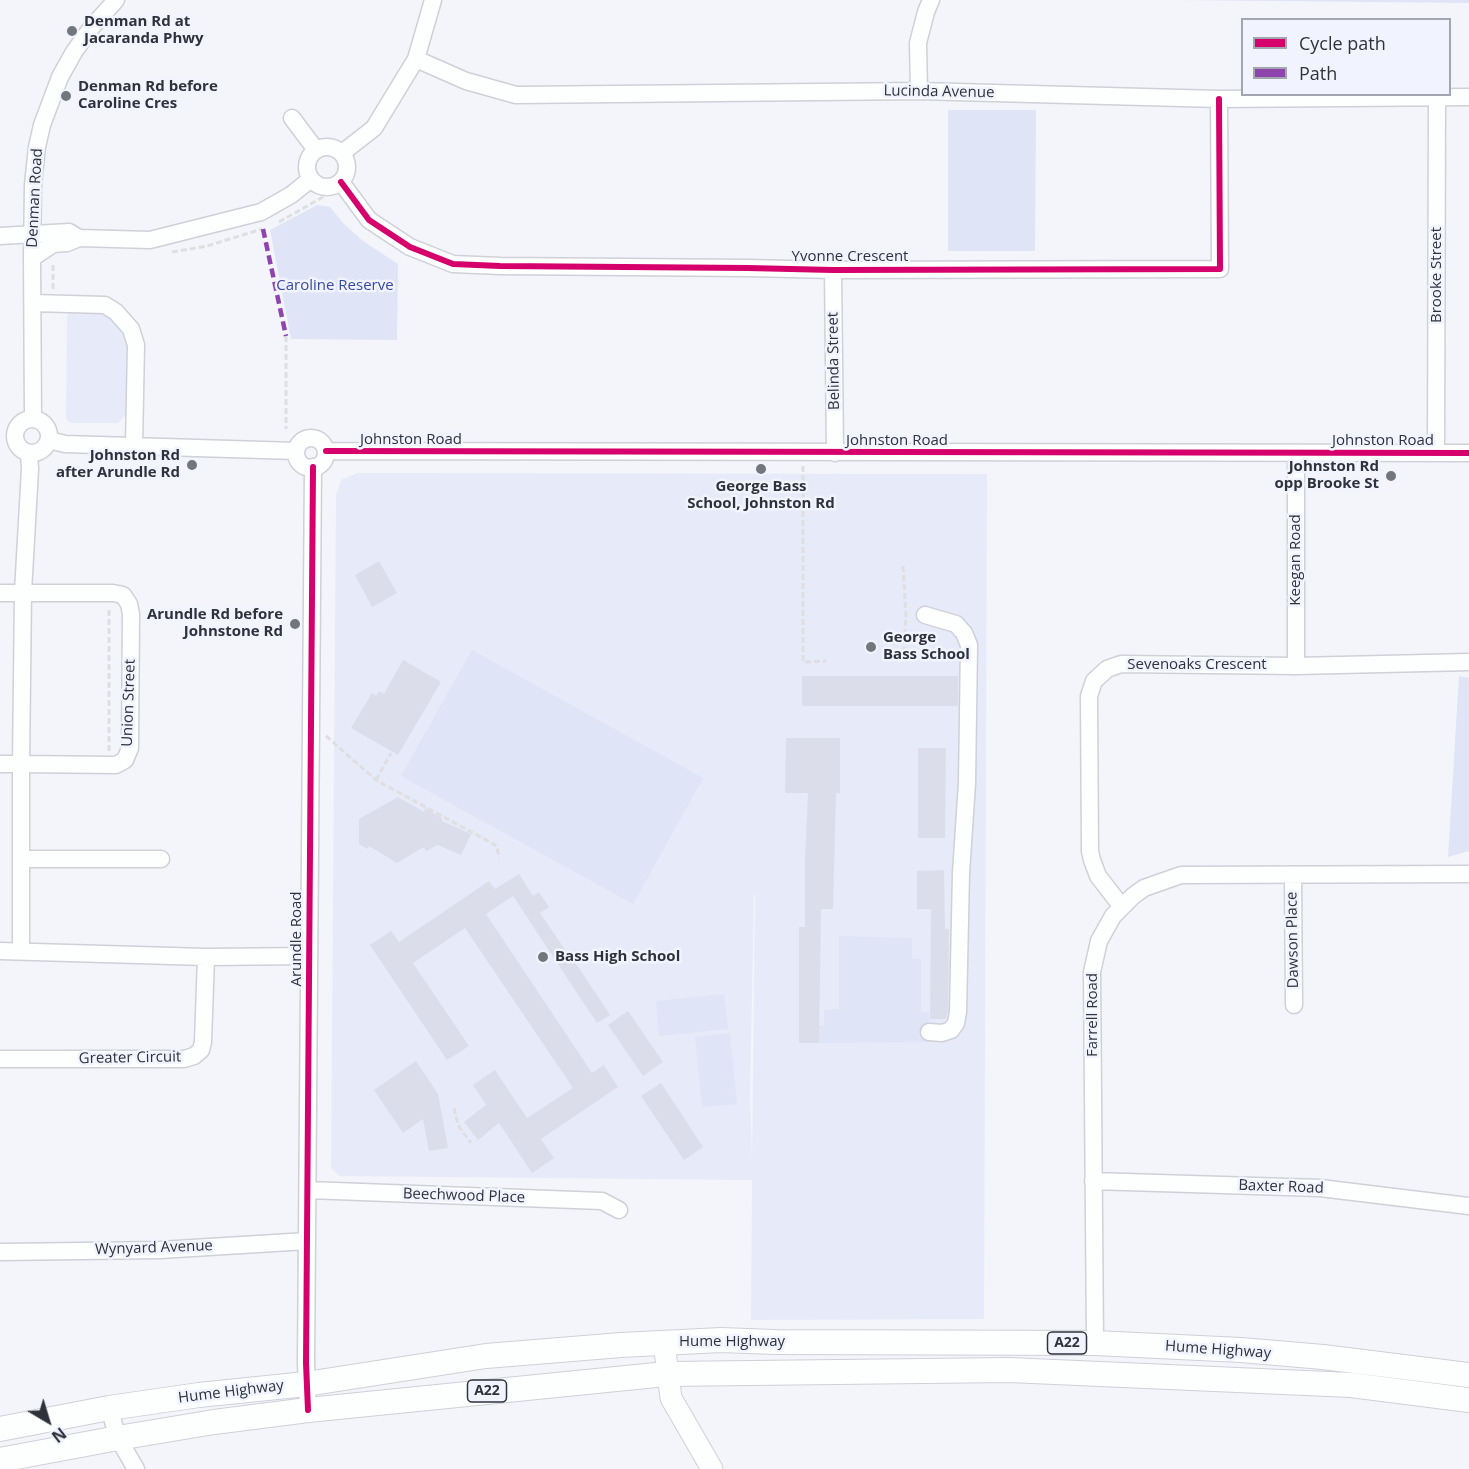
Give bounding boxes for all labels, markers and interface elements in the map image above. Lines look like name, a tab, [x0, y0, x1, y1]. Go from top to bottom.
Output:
place label: Denman Rd at Jacaranda Phwy	[84, 13, 204, 48]
legend	[1241, 18, 1451, 96]
marker: Denman Rd at Jacaranda Phwy	[65, 24, 79, 38]
text: Cycle path	[1299, 31, 1386, 55]
text: Path	[1299, 61, 1337, 85]
place label: Denman Rd before Caroline Cres	[78, 78, 218, 113]
street label: Lucinda Avenue	[883, 82, 995, 102]
marker: Denman Rd before Caroline Cres	[59, 89, 73, 103]
street label: Denman Road	[23, 148, 47, 248]
street label: Brooke Street	[1428, 227, 1446, 323]
street label: Yvonne Crescent	[792, 248, 908, 266]
park label: Caroline Reserve	[276, 277, 394, 295]
street label: Belinda Street	[824, 312, 844, 410]
street label: Johnston Road	[360, 431, 462, 449]
street label: Johnston Road	[846, 432, 948, 450]
street label: Johnston Road	[1332, 432, 1434, 450]
place label: Johnston Rd after Arundle Rd	[56, 447, 180, 482]
marker: Johnston Rd after Arundle Rd	[185, 458, 199, 472]
place label: Johnston Rd opp Brooke St	[1275, 458, 1379, 493]
marker: George Bass School, Johnston Rd	[754, 462, 768, 476]
marker: Johnston Rd opp Brooke St	[1384, 469, 1398, 483]
place label: George Bass School, Johnston Rd	[687, 478, 835, 513]
street label: Keegan Road	[1287, 514, 1305, 606]
place label: Arundle Rd before Johnstone Rd	[147, 606, 283, 641]
marker: Arundle Rd before Johnstone Rd	[288, 617, 302, 631]
place label: George Bass School	[883, 629, 970, 664]
marker: George Bass School	[864, 640, 878, 654]
street label: Sevenoaks Crescent	[1127, 656, 1267, 674]
street label: Union Street	[118, 659, 140, 747]
street label: Arundle Road	[288, 891, 306, 987]
street label: Dawson Place	[1283, 891, 1303, 989]
place label: Bass High School	[555, 948, 680, 966]
marker: Bass High School	[536, 950, 550, 964]
street label: Farrell Road	[1084, 973, 1102, 1057]
street label: Greater Circuit	[79, 1048, 181, 1068]
street label: Baxter Road	[1238, 1177, 1324, 1197]
street label: Beechwood Place	[403, 1185, 525, 1207]
street label: Wynyard Avenue	[95, 1237, 213, 1259]
road number: A22	[1048, 1332, 1086, 1354]
street label: Hume Highway	[679, 1333, 785, 1351]
street label: Hume Highway	[1164, 1337, 1272, 1363]
street label: Hume Highway	[177, 1377, 285, 1407]
road number: A22	[468, 1380, 506, 1402]
north arrow	[18, 1391, 78, 1451]
text: N	[47, 1423, 71, 1448]

